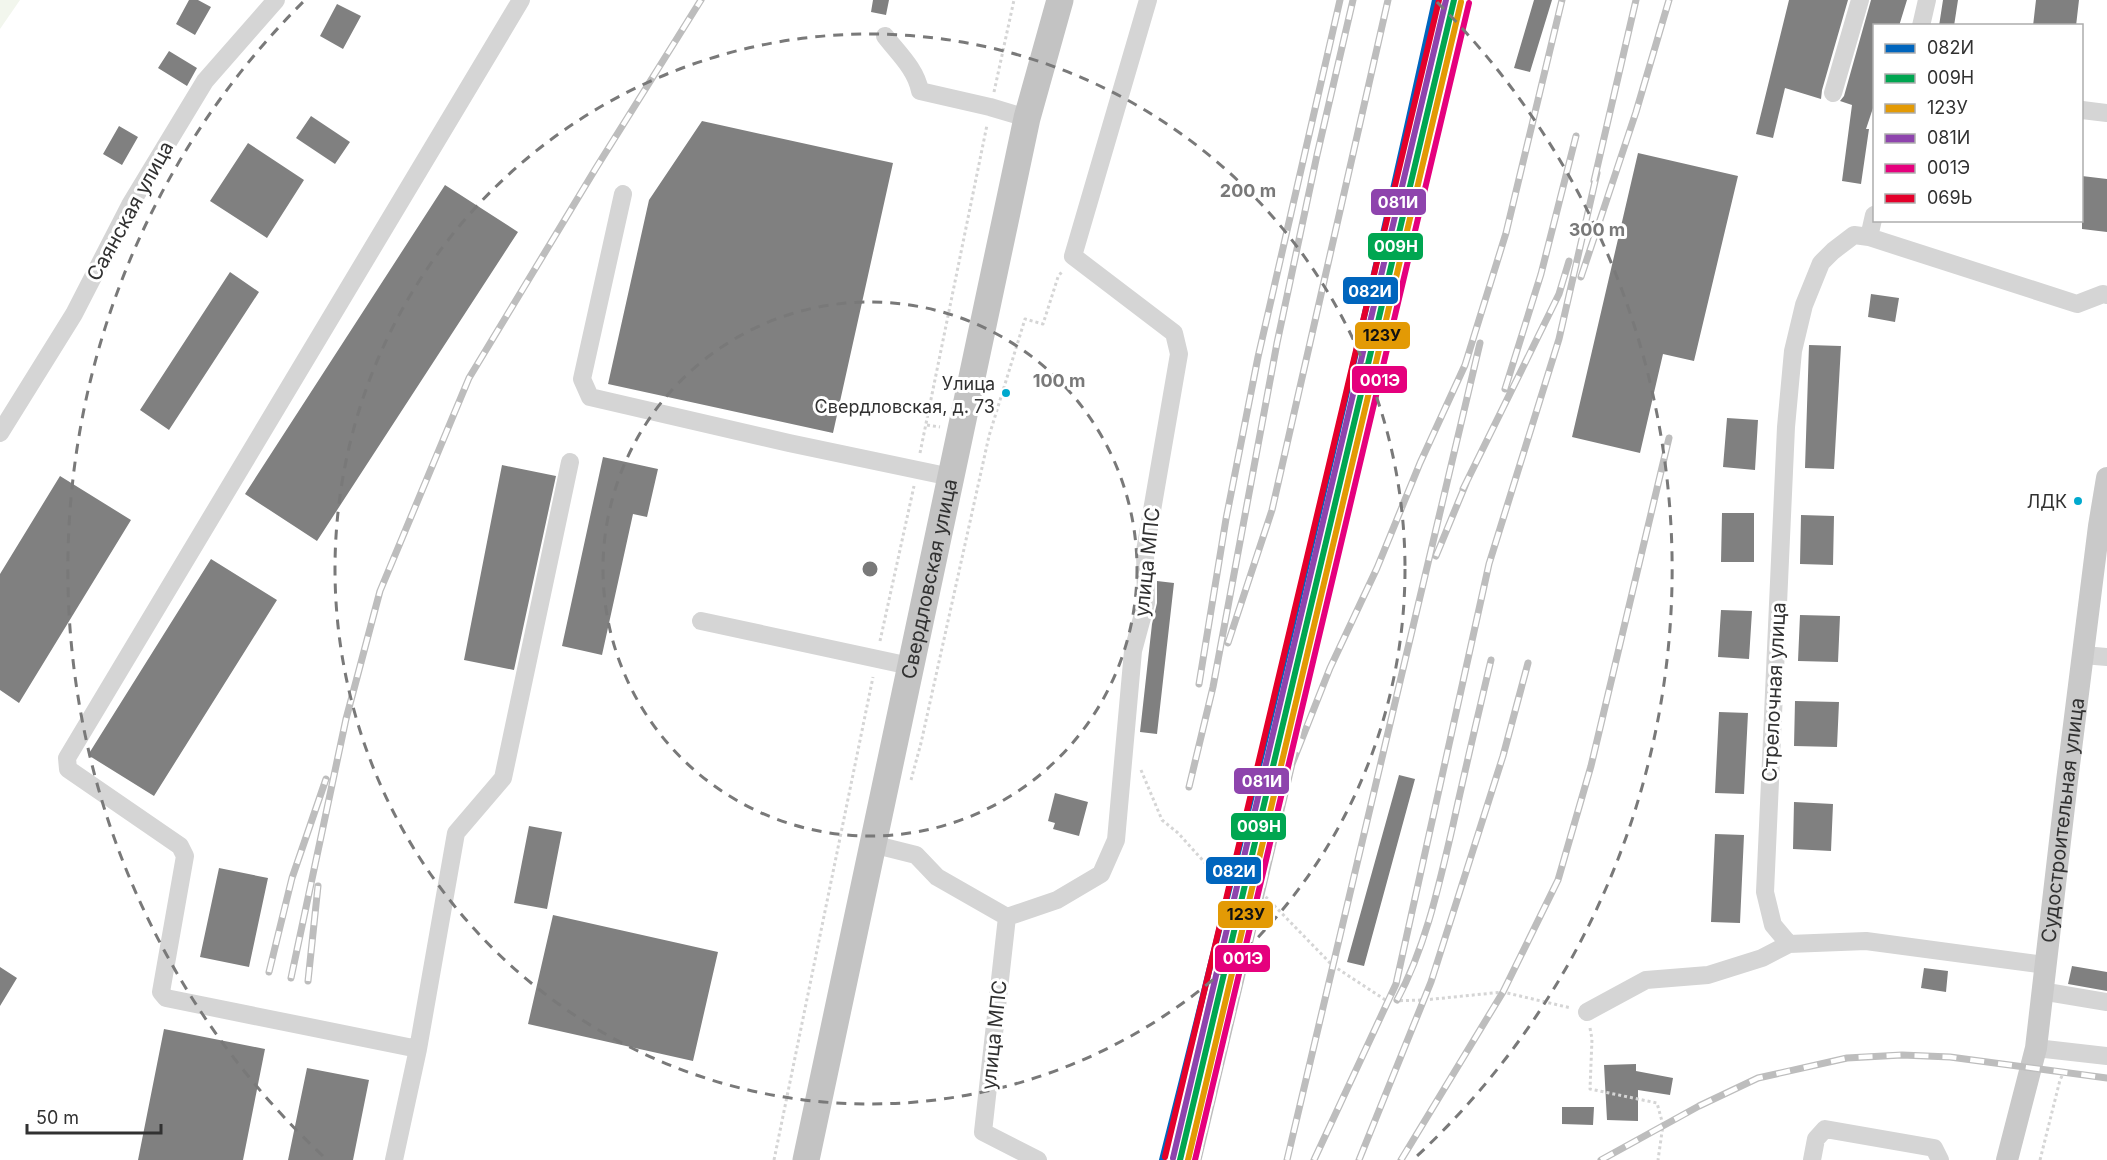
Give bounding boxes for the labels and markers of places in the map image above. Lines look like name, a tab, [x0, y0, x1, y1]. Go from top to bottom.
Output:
place label: Улица Свердловская, д. 73	[815, 373, 995, 417]
marker: Улица Свердловская, д. 73	[1000, 387, 1012, 399]
place label: ЛДК	[2027, 491, 2067, 512]
marker: ЛДК	[2072, 495, 2084, 507]
centre of rings	[860, 559, 880, 579]

